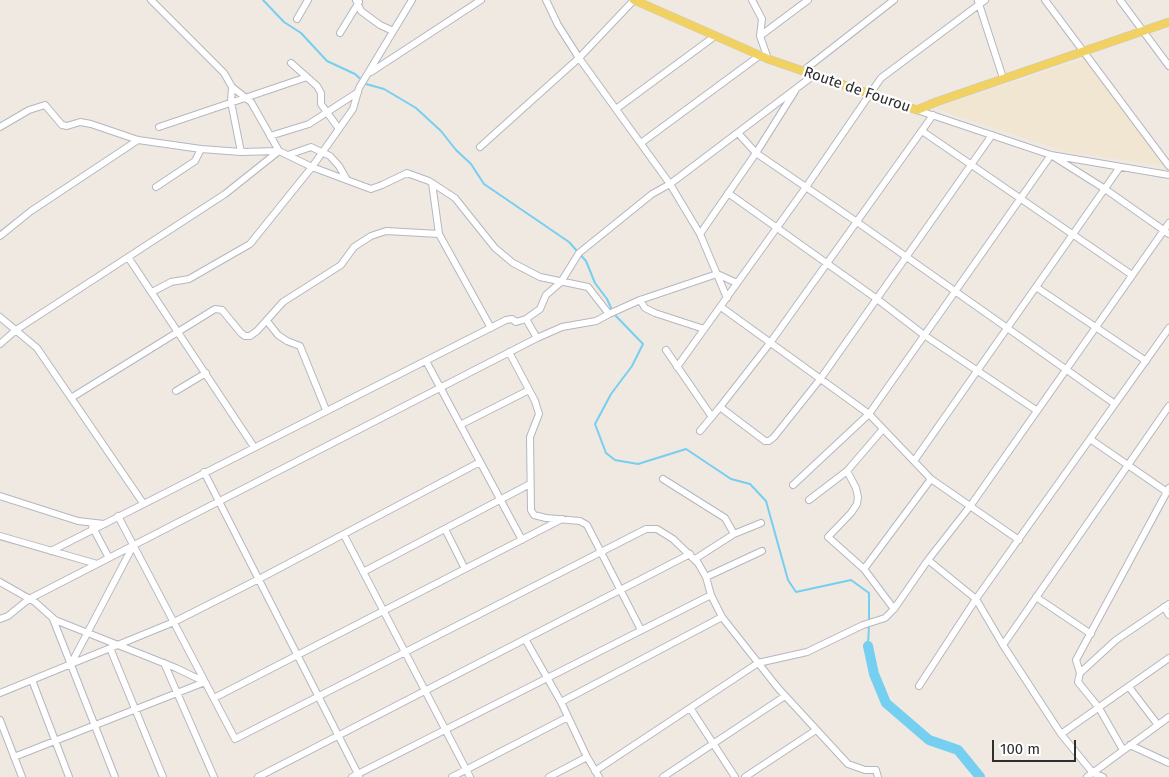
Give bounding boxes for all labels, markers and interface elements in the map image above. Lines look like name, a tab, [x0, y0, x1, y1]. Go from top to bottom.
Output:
street label: Route de Fourou	[801, 63, 913, 117]
scale bar	[994, 730, 1078, 762]
text: 100 m	[1000, 740, 1040, 758]

